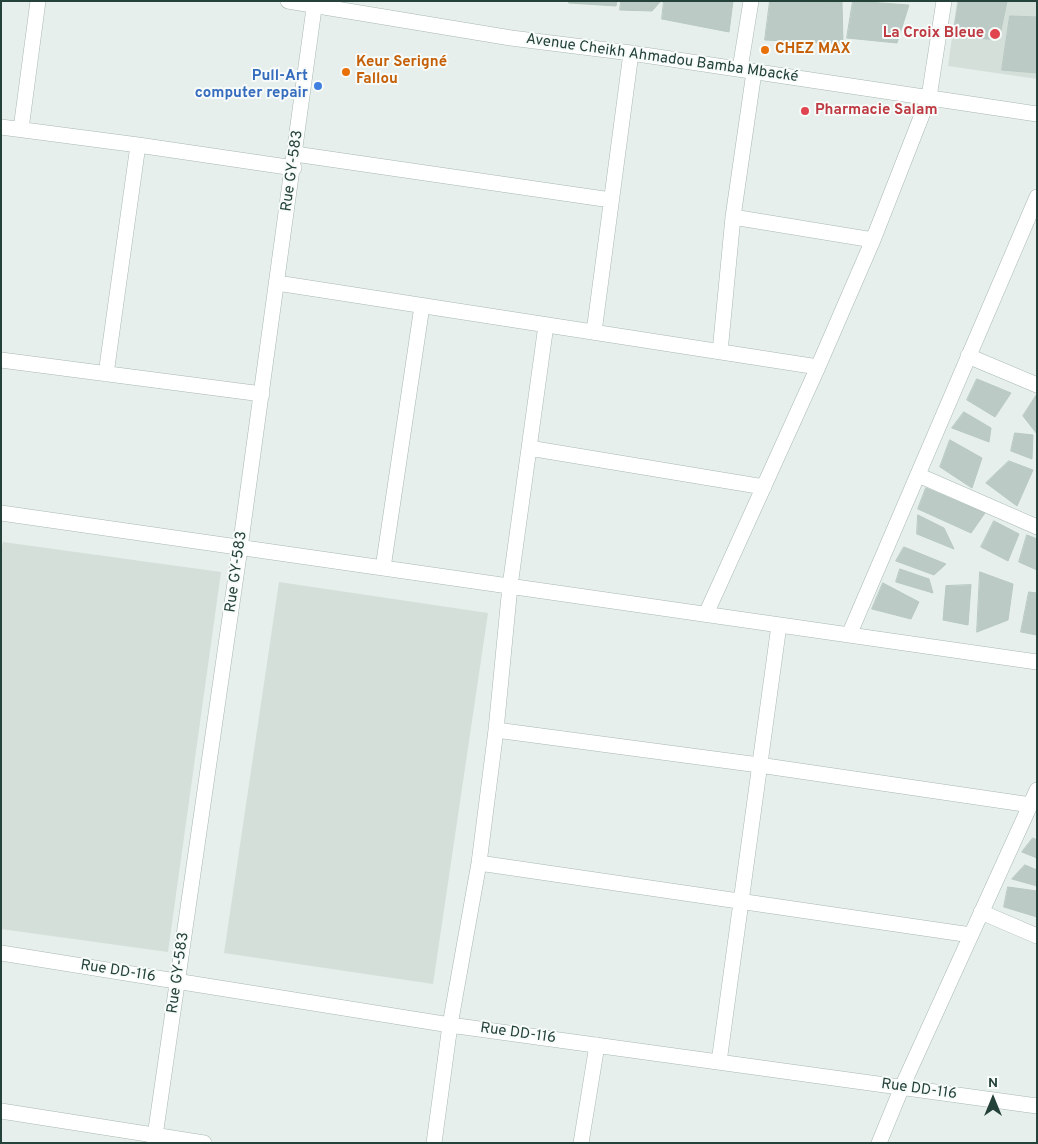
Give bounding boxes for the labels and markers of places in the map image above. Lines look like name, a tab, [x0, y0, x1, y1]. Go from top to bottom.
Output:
place label: La Croix Bleue	[883, 25, 984, 43]
marker: La Croix Bleue	[988, 27, 1002, 41]
place label: CHEZ MAX	[775, 41, 851, 59]
marker: CHEZ MAX	[759, 44, 771, 56]
place label: Keur Serigné Fallou	[356, 54, 447, 89]
marker: Keur Serigné Fallou	[340, 66, 352, 78]
place label: Pull-Art computer repair	[195, 68, 308, 103]
marker: Pull-Art computer repair	[312, 80, 324, 92]
place label: Pharmacie Salam	[815, 102, 938, 120]
marker: Pharmacie Salam	[799, 105, 811, 117]

